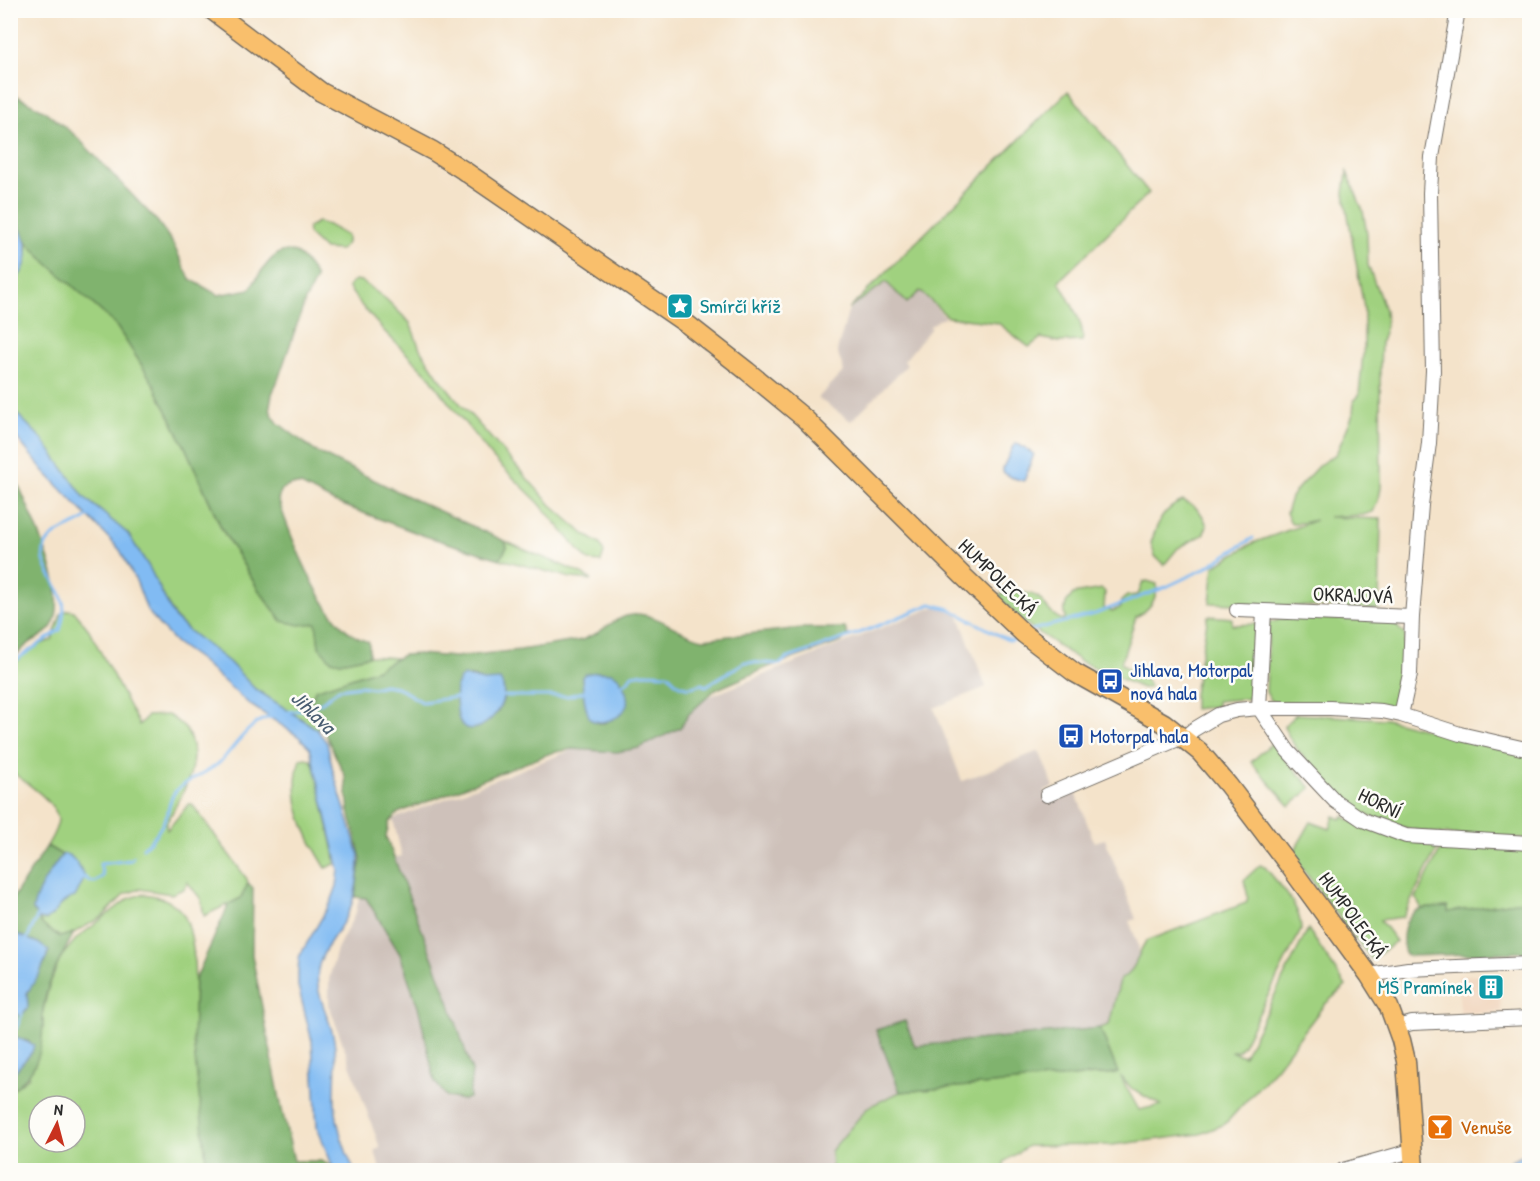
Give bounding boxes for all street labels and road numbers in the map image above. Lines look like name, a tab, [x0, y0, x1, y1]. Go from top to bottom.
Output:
street label: HUMPOLECKÁ	[953, 532, 1044, 621]
street label: OKRAJOVÁ	[1313, 580, 1394, 609]
street label: HORNÍ	[1354, 781, 1406, 825]
street label: HUMPOLECKÁ	[1313, 866, 1394, 963]

